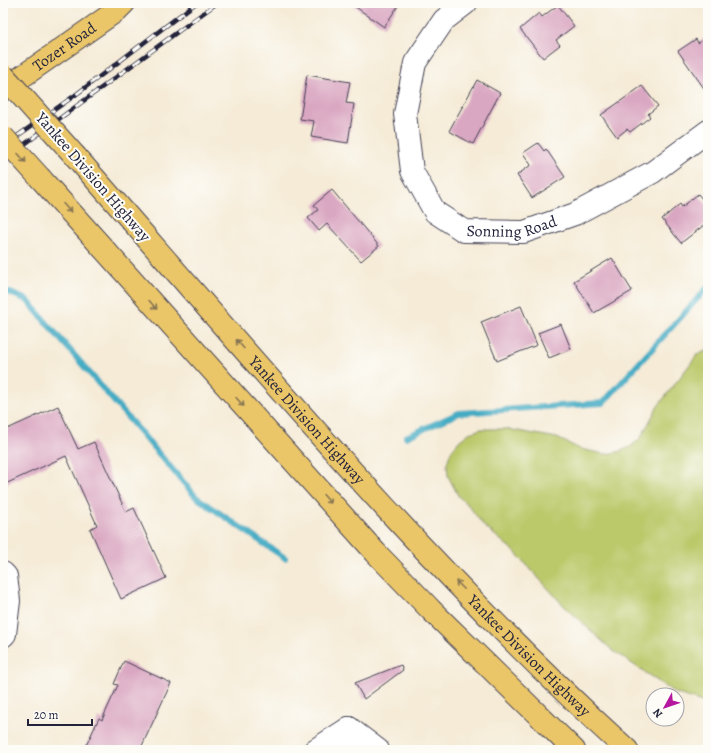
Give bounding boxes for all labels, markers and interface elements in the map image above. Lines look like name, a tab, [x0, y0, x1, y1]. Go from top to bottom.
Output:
street label: Tozer Road	[28, 17, 101, 77]
street label: Yankee Division Highway	[30, 107, 156, 247]
one-way arrow	[17, 153, 27, 163]
one-way arrow	[62, 203, 71, 213]
street label: Sonning Road	[466, 210, 560, 243]
one-way arrow	[149, 300, 158, 310]
one-way arrow	[236, 339, 245, 350]
street label: Yankee Division Highway	[243, 350, 371, 490]
one-way arrow	[235, 397, 245, 407]
one-way arrow	[322, 493, 331, 503]
one-way arrow	[455, 580, 464, 590]
street label: Yankee Division Highway	[462, 589, 596, 722]
north arrow	[645, 687, 685, 727]
scale bar	[28, 701, 92, 727]
text: N	[649, 705, 666, 721]
text: 20 m	[34, 707, 58, 723]

